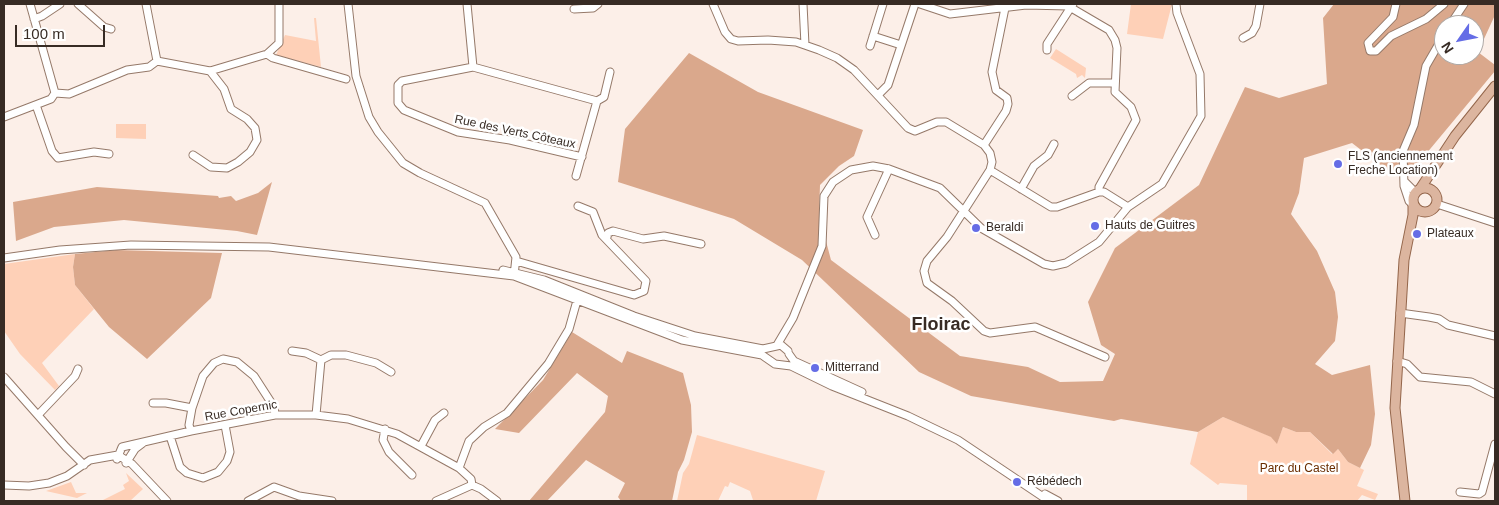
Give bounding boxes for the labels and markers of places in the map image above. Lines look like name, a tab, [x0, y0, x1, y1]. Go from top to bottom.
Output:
place label: FLS (anciennement Freche Location)	[1348, 150, 1453, 178]
marker: FLS (anciennement Freche Location)	[1332, 158, 1344, 170]
place label: Hauts de Guitres	[1105, 219, 1195, 233]
marker: Hauts de Guitres	[1089, 220, 1101, 232]
place label: Beraldi	[986, 221, 1023, 235]
marker: Beraldi	[970, 222, 982, 234]
place label: Plateaux	[1427, 227, 1474, 241]
marker: Plateaux	[1411, 228, 1423, 240]
place label: Mitterrand	[825, 361, 879, 375]
marker: Mitterrand	[809, 362, 821, 374]
place label: Rébédech	[1027, 475, 1082, 489]
marker: Rébédech	[1011, 476, 1023, 488]

